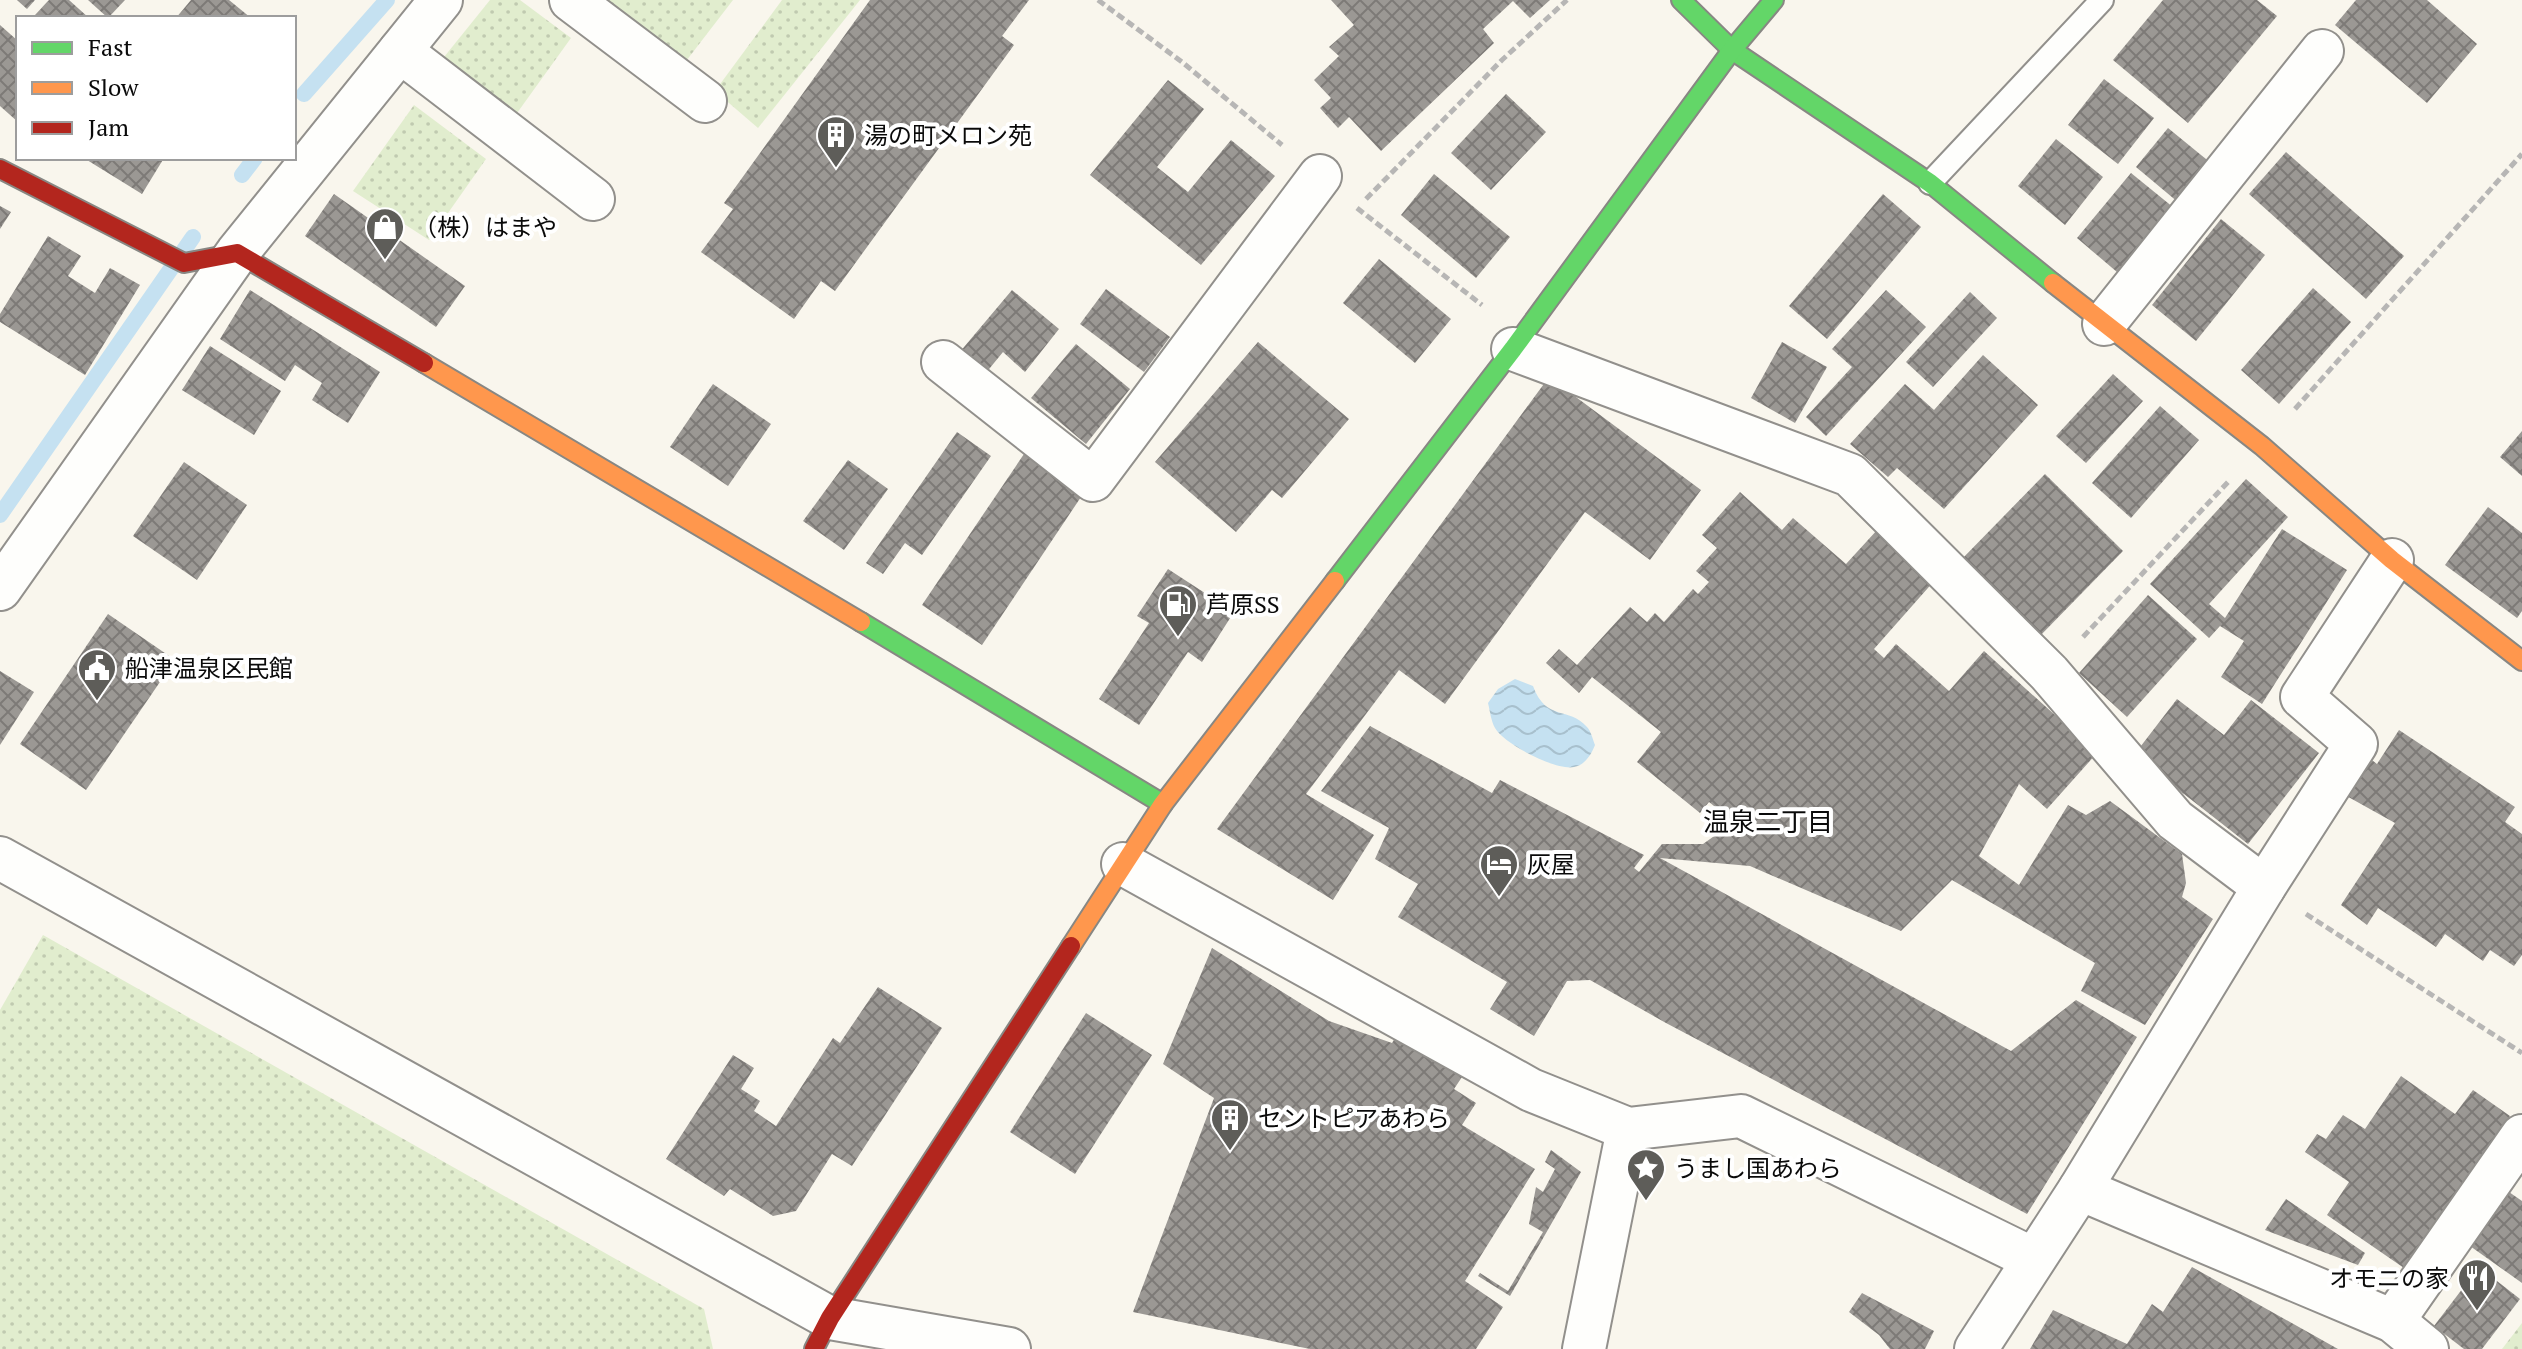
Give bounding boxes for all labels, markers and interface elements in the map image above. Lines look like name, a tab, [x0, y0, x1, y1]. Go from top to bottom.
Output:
legend	[16, 16, 296, 160]
text: Fast	[88, 31, 133, 63]
text: Slow	[88, 71, 139, 103]
text: Jam	[88, 111, 129, 143]
building icon: 湯の町メロン苑	[815, 114, 857, 169]
place label: 湯の町メロン苑	[864, 119, 1032, 151]
shop icon: （株）はまや	[364, 206, 406, 261]
place label: （株）はまや	[413, 211, 557, 243]
fuel station icon: 芦原SS	[1157, 583, 1199, 638]
place label: 芦原SS	[1206, 588, 1280, 620]
public building icon: 船津温泉区民館	[76, 647, 118, 702]
place label: 船津温泉区民館	[125, 652, 293, 684]
district label: 温泉二丁目	[1703, 804, 1833, 838]
hotel icon: 灰屋	[1478, 843, 1520, 898]
place label: 灰屋	[1527, 848, 1575, 880]
building icon: セントピアあわら	[1209, 1097, 1251, 1152]
place label: セントピアあわら	[1258, 1102, 1450, 1134]
place icon: うまし国あわら	[1625, 1147, 1667, 1202]
place label: うまし国あわら	[1674, 1152, 1842, 1184]
restaurant icon: オモニの家	[2456, 1257, 2498, 1312]
place label: オモニの家	[2329, 1262, 2449, 1294]

